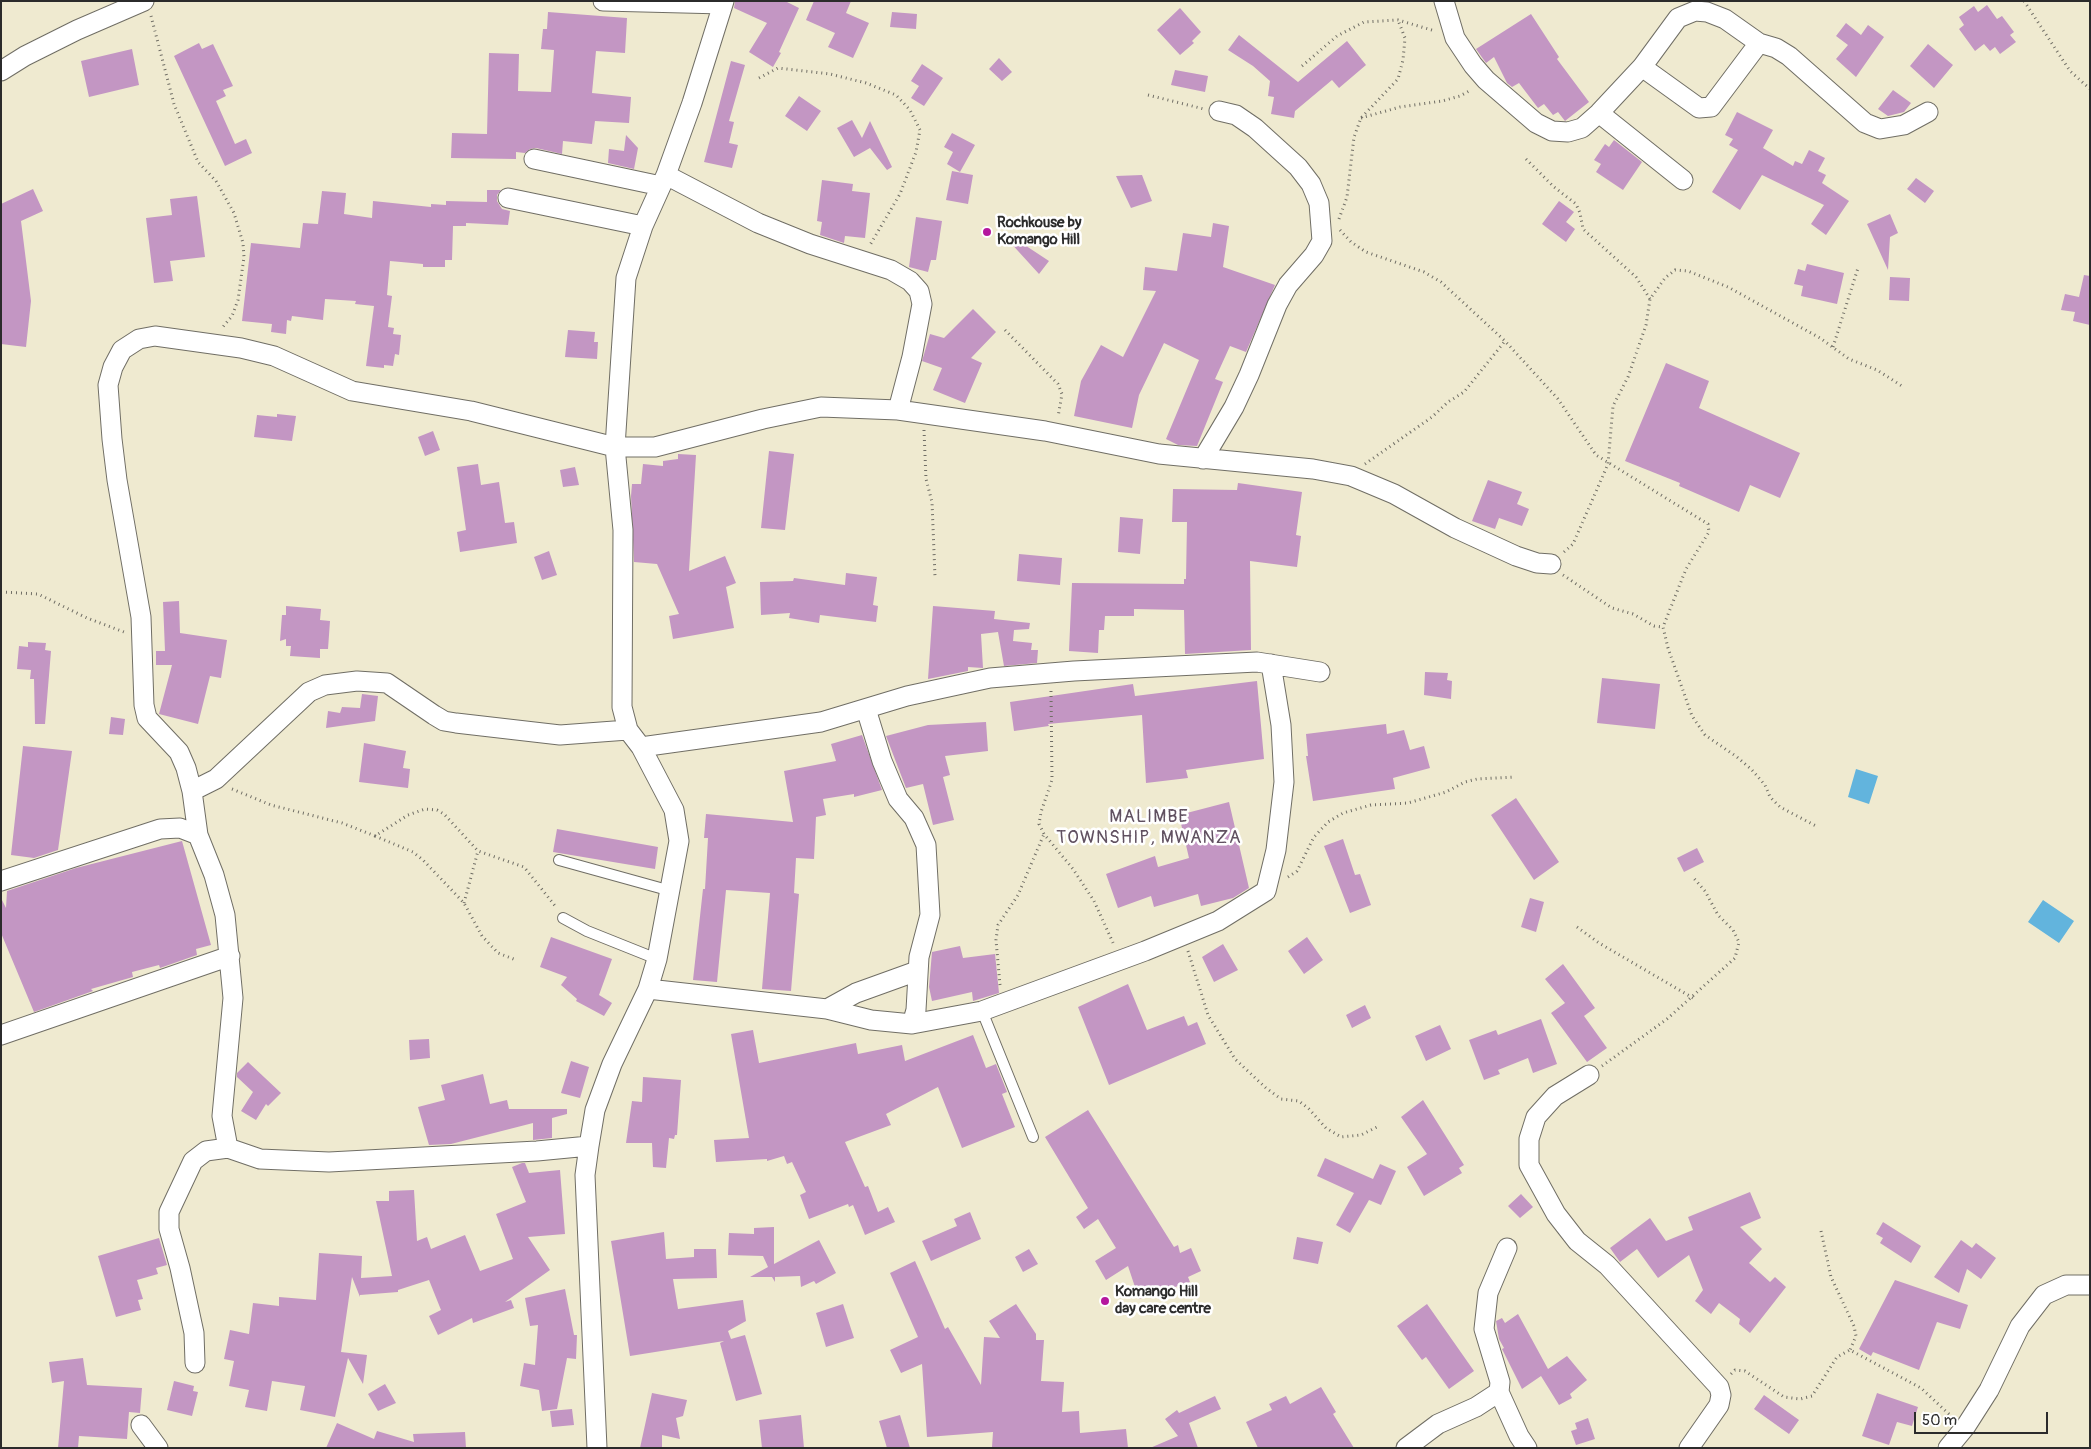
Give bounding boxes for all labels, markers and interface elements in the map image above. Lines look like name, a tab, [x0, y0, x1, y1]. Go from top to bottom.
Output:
place label: Rochkouse by Komango Hill	[997, 214, 1081, 249]
marker: Rochkouse by Komango Hill	[981, 226, 993, 238]
district label: MALIMBE TOWNSHIP, MWANZA	[1054, 806, 1244, 849]
place label: Komango Hill day care centre	[1115, 1283, 1211, 1318]
marker: Komango Hill day care centre	[1099, 1295, 1111, 1307]
scale bar	[1916, 1402, 2050, 1434]
text: 50 m	[1922, 1411, 1957, 1430]

